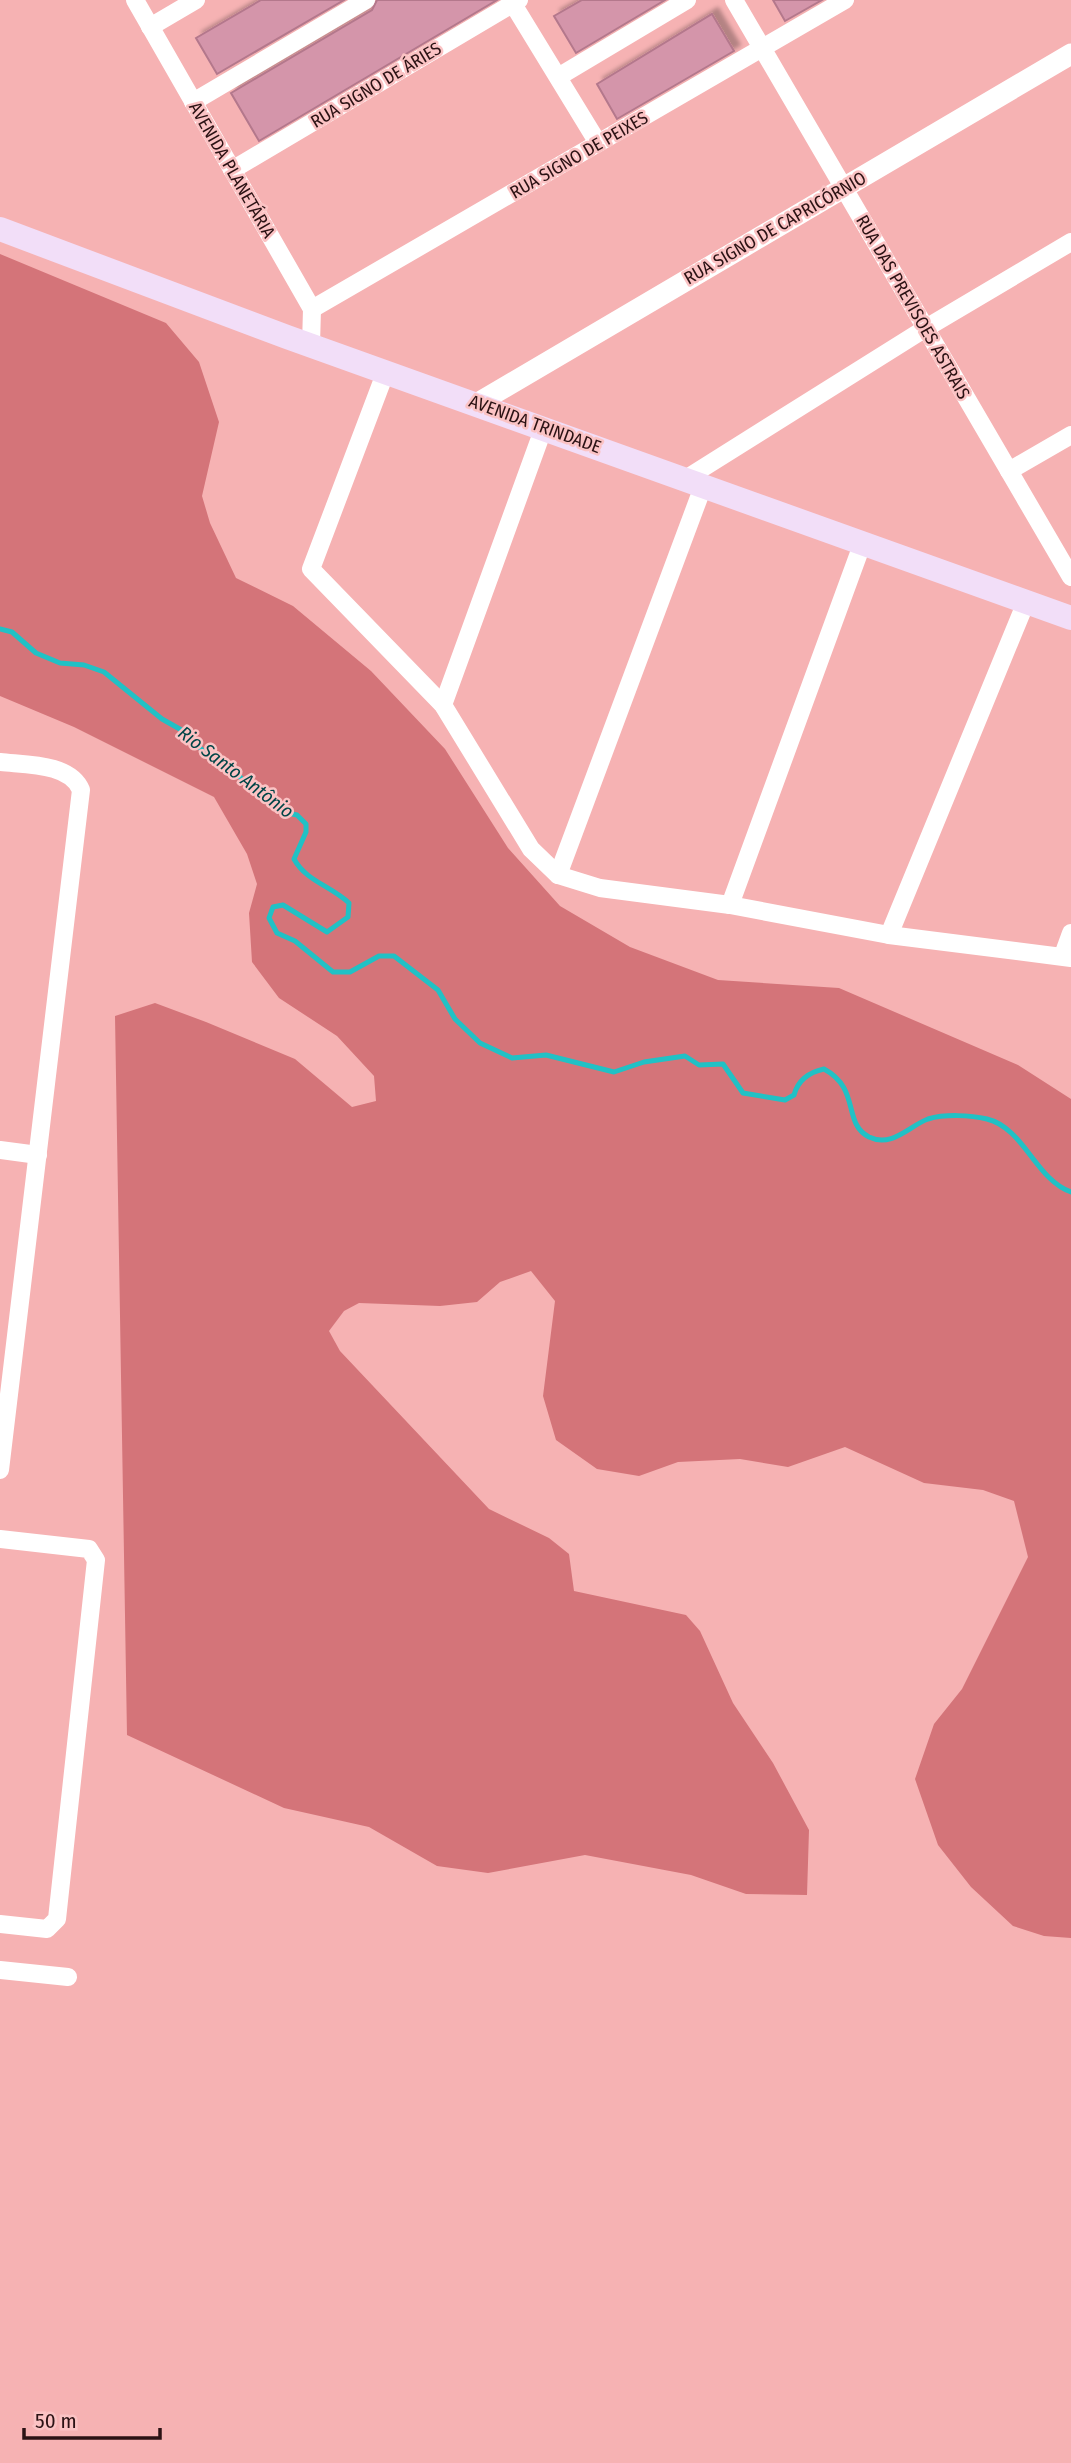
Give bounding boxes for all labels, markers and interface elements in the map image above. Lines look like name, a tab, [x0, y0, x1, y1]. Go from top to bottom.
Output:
street label: RUA SIGNO DE ÁRIES	[306, 36, 445, 133]
street label: AVENIDA PLANETÁRIA	[184, 98, 281, 242]
street label: RUA SIGNO DE PEIXES	[506, 106, 652, 203]
street label: RUA SIGNO DE CAPRICÓRNIO	[680, 167, 870, 289]
street label: RUA DAS PREVISOES ASTRAIS	[851, 211, 975, 403]
street label: AVENIDA TRINDADE	[466, 390, 604, 458]
water label: Rio Santo Antônio	[174, 721, 298, 823]
scale bar	[24, 2396, 161, 2440]
text: 50 m	[35, 2408, 77, 2434]

